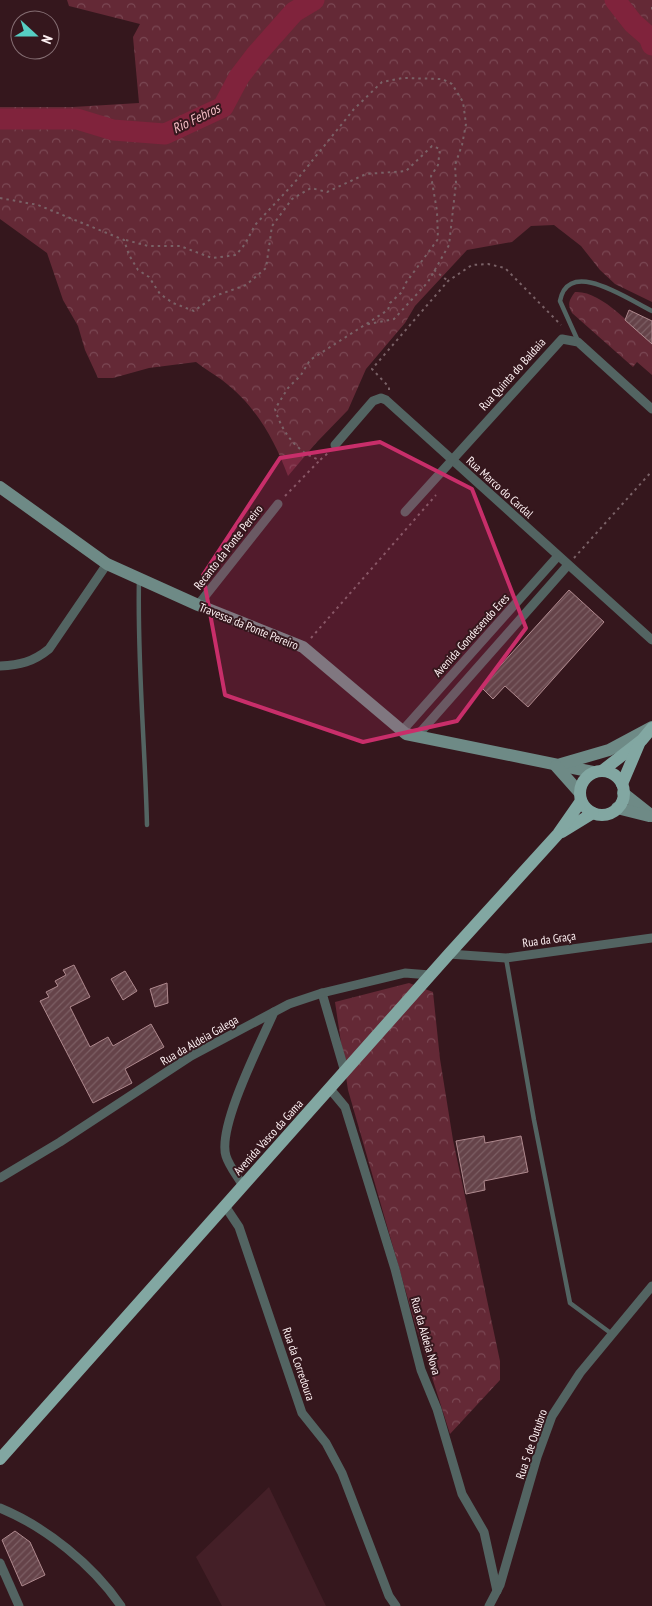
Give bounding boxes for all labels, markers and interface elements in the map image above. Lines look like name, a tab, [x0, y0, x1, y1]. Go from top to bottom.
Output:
north arrow	[10, 10, 60, 60]
text: N	[37, 33, 57, 46]
water label: Rio Febros	[169, 98, 224, 137]
street label: Rua Quinta do Baldaia	[476, 335, 549, 413]
street label: Rua Marco do Cardal	[463, 453, 537, 521]
street label: Recanto da Ponte Pereiro	[190, 502, 266, 592]
street label: Avenida Gondesendo Eres	[430, 590, 512, 680]
street label: Travessa da Ponte Pereiro	[197, 599, 301, 653]
street label: Rua da Graça	[521, 928, 577, 950]
street label: Rua da Aldeia Galega	[157, 1012, 241, 1068]
street label: Avenida Vasco da Gama	[230, 1096, 306, 1178]
street label: Rua da Aldeia Nova	[408, 1295, 444, 1377]
street label: Rua da Corredoura	[279, 1325, 319, 1403]
street label: Rua 5 de Outubro	[512, 1407, 550, 1481]

